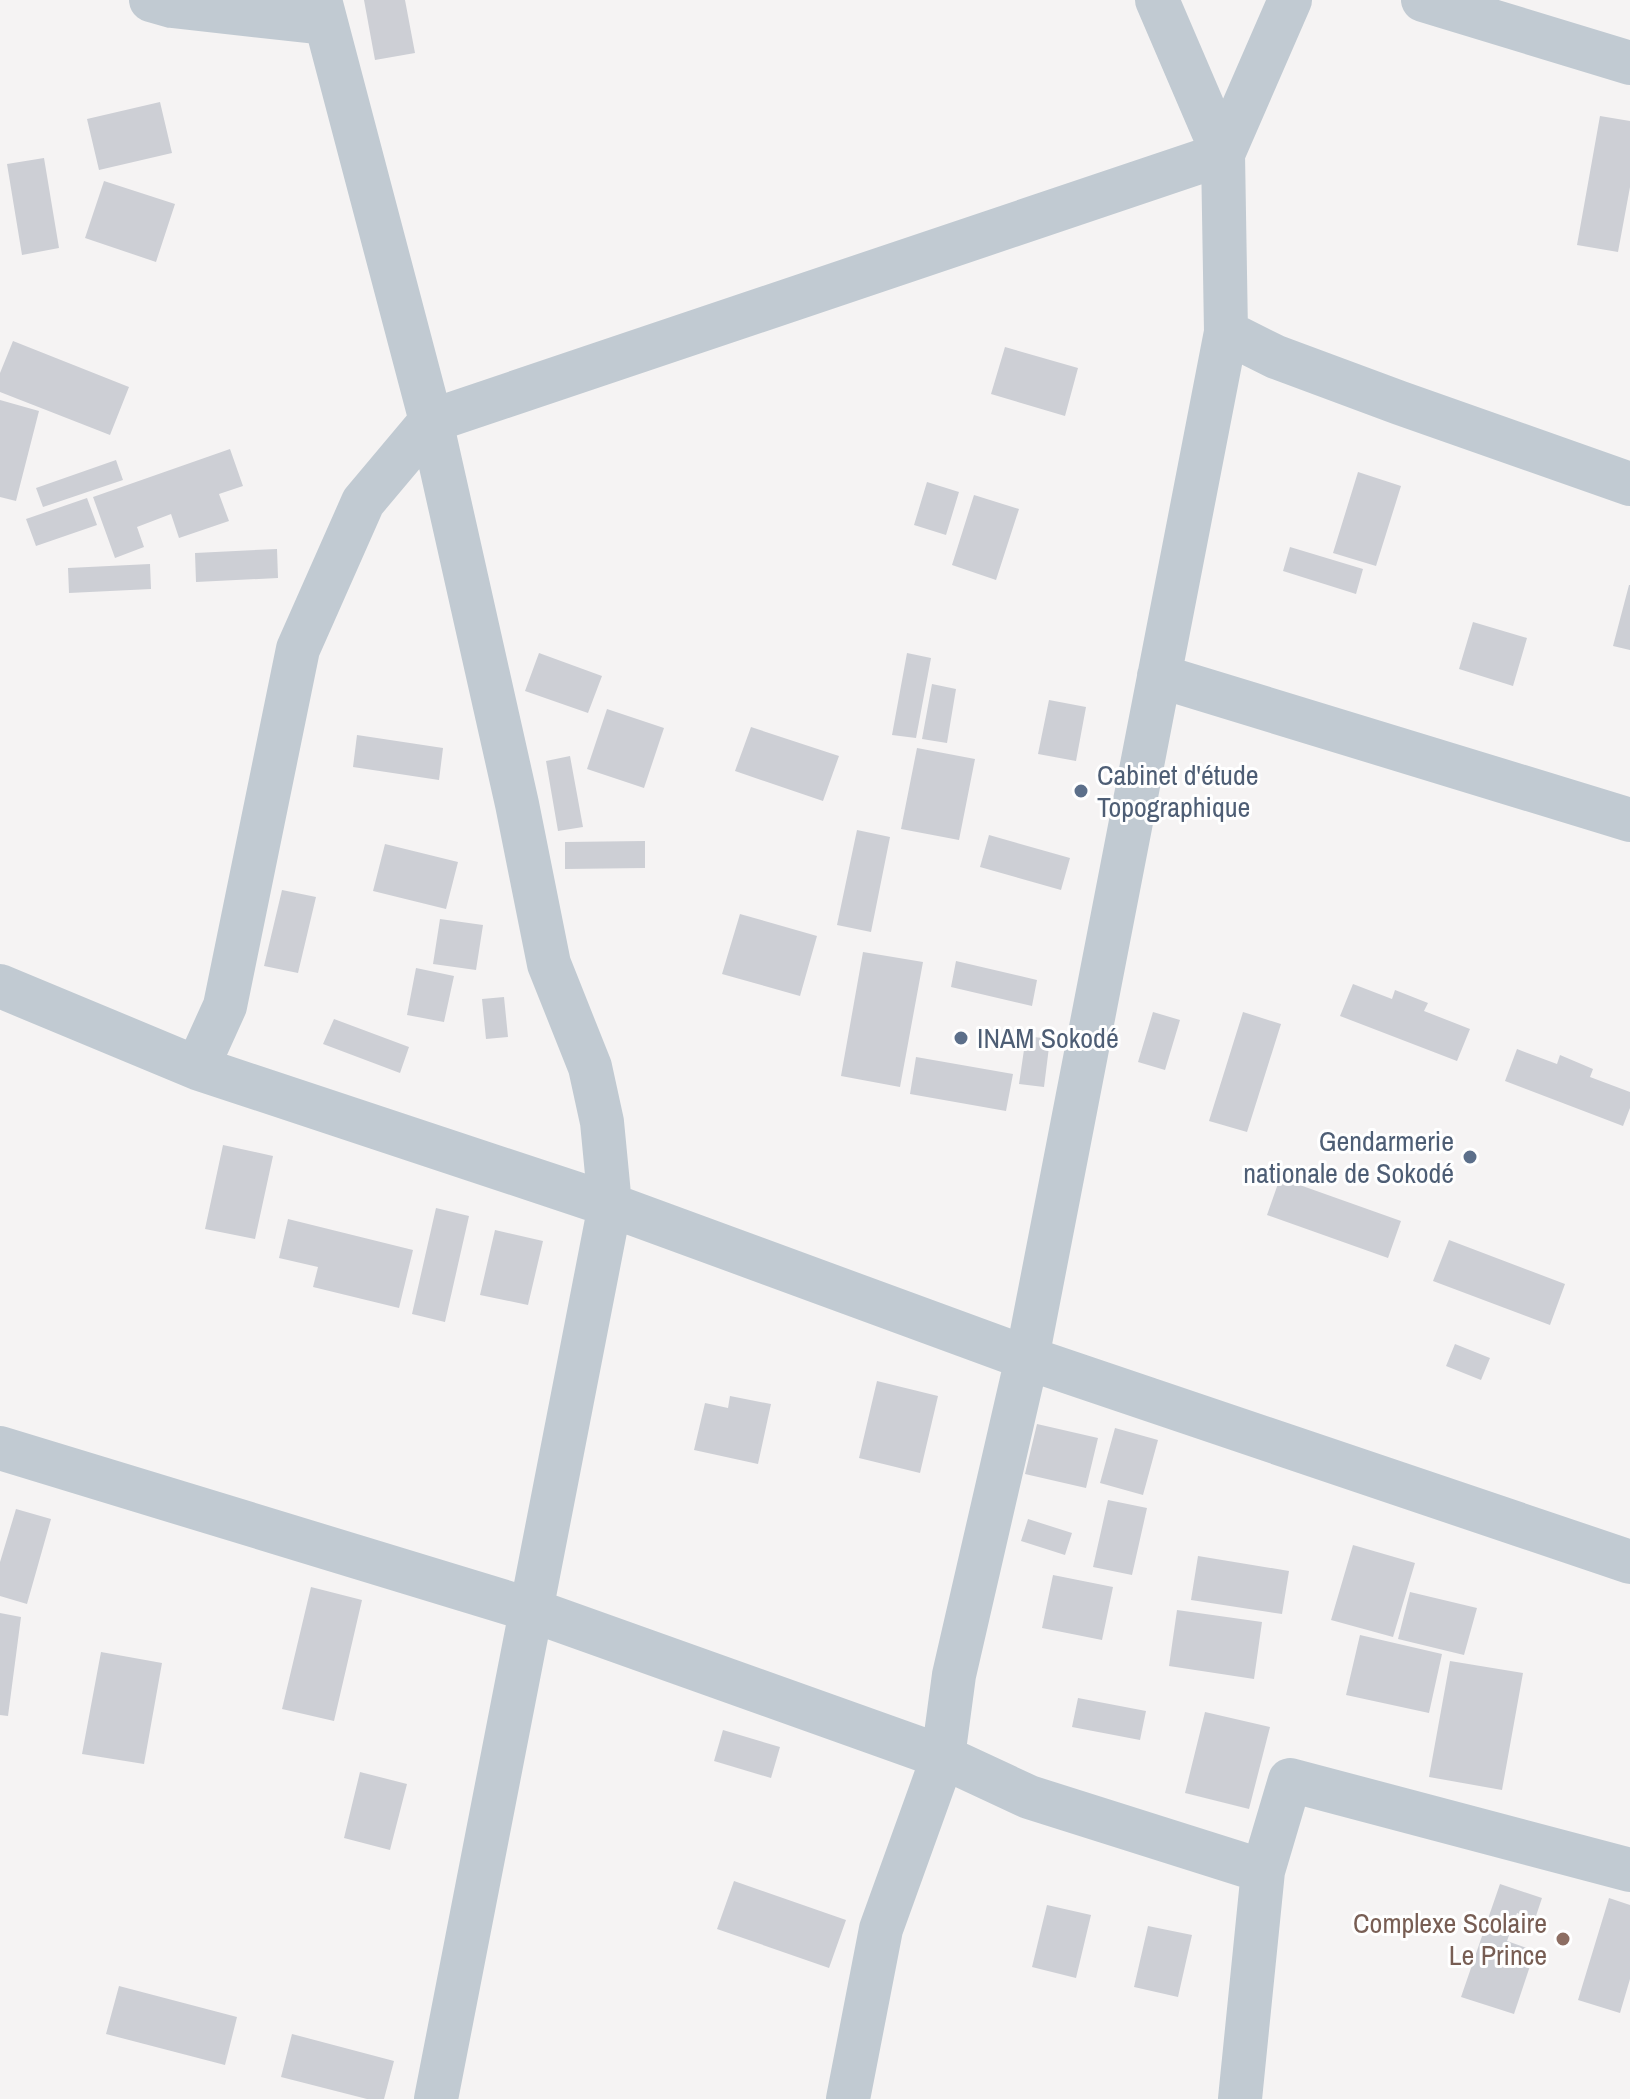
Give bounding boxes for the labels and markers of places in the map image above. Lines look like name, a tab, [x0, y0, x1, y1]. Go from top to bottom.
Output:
place label: Cabinet d'étude Topographique	[1097, 756, 1258, 826]
marker: Cabinet d'étude Topographique	[1072, 782, 1090, 800]
place label: INAM Sokodé	[977, 1019, 1119, 1057]
marker: INAM Sokodé	[952, 1029, 970, 1047]
place label: Gendarmerie nationale de Sokodé	[1243, 1122, 1454, 1192]
marker: Gendarmerie nationale de Sokodé	[1461, 1148, 1479, 1166]
place label: Complexe Scolaire Le Prince	[1353, 1904, 1547, 1974]
marker: Complexe Scolaire Le Prince	[1554, 1930, 1572, 1948]

